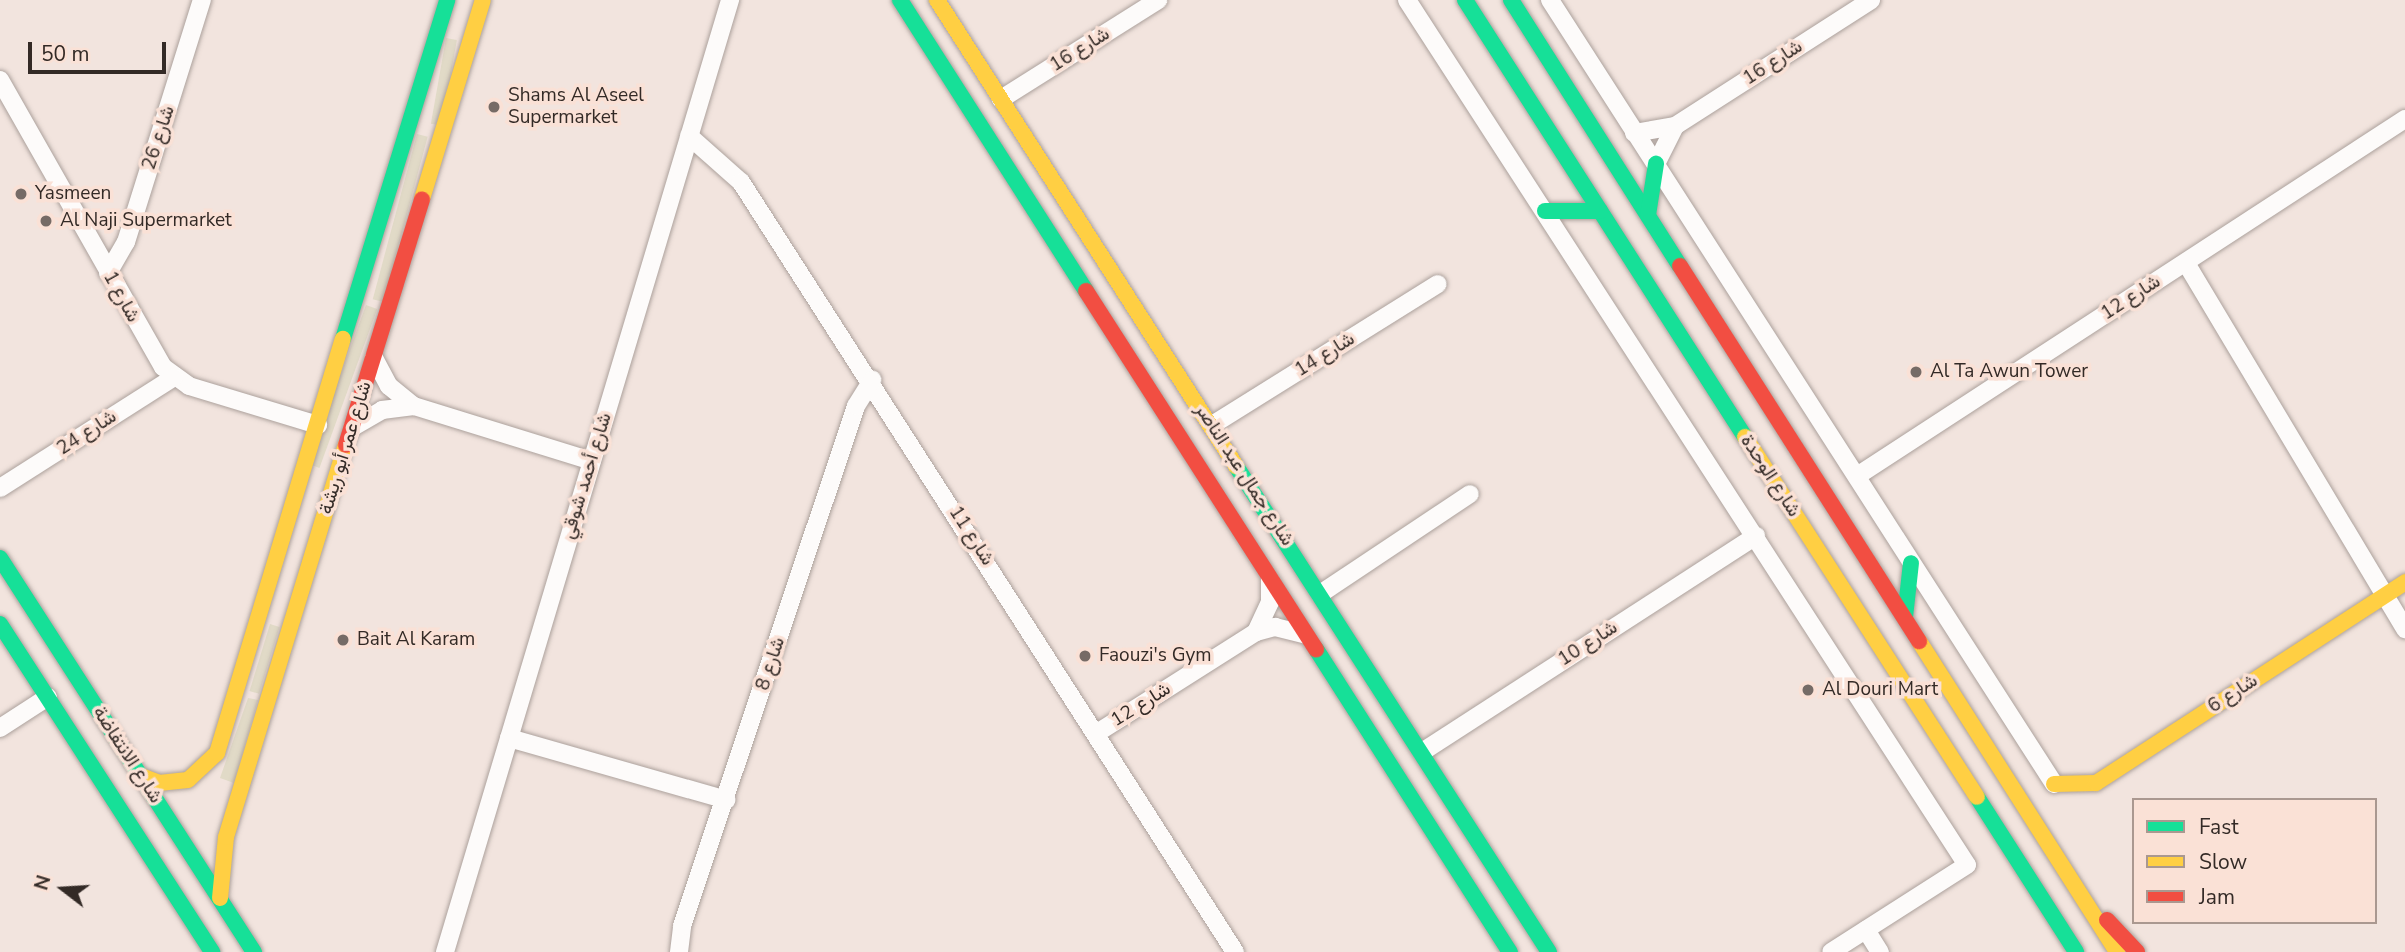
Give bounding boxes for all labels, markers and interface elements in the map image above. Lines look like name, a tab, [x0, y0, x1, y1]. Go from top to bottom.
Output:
street label: شارع 16	[1046, 23, 1114, 77]
scale bar	[32, 28, 170, 72]
street label: شارع 16	[1739, 35, 1807, 91]
text: 50 m	[41, 40, 90, 68]
place label: Shams Al Aseel Supermarket	[508, 85, 644, 129]
marker: Shams Al Aseel Supermarket	[486, 99, 502, 115]
street label: شارع 26	[138, 103, 180, 173]
place label: Yasmeen	[35, 183, 111, 205]
marker: Yasmeen	[13, 186, 29, 202]
place label: Al Naji Supermarket	[60, 210, 232, 232]
marker: Al Naji Supermarket	[38, 213, 54, 229]
street label: شارع 1	[98, 268, 144, 326]
street label: شارع 12	[2097, 270, 2165, 326]
street label: شارع 14	[1291, 328, 1359, 382]
place label: Al Ta Awun Tower	[1930, 361, 2088, 383]
marker: Al Ta Awun Tower	[1908, 364, 1924, 380]
street label: شارع عمر أبو ريشة	[315, 379, 377, 517]
street label: شارع جمال عبد الناصر	[1190, 400, 1298, 550]
street label: شارع 24	[53, 405, 121, 461]
street label: شارع أحمد شوقي	[557, 410, 617, 542]
street label: شارع الوحدة	[1735, 431, 1805, 521]
street label: شارع 11	[943, 502, 999, 570]
street label: شارع 10	[1554, 616, 1622, 672]
place label: Bait Al Karam	[357, 629, 475, 651]
marker: Bait Al Karam	[335, 632, 351, 648]
street label: شارع 8	[752, 635, 790, 693]
place label: Faouzi's Gym	[1099, 645, 1212, 667]
marker: Faouzi's Gym	[1077, 648, 1093, 664]
street label: شارع 6	[2204, 670, 2262, 718]
street label: شارع 12	[1107, 678, 1175, 732]
place label: Al Douri Mart	[1822, 679, 1938, 701]
marker: Al Douri Mart	[1800, 682, 1816, 698]
street label: شارع الانتفاضة	[87, 702, 167, 808]
legend	[2132, 798, 2377, 924]
text: Fast	[2199, 813, 2239, 841]
text: Slow	[2199, 848, 2247, 876]
north arrow	[28, 854, 98, 924]
text: N	[28, 872, 57, 893]
text: Jam	[2199, 883, 2235, 911]

